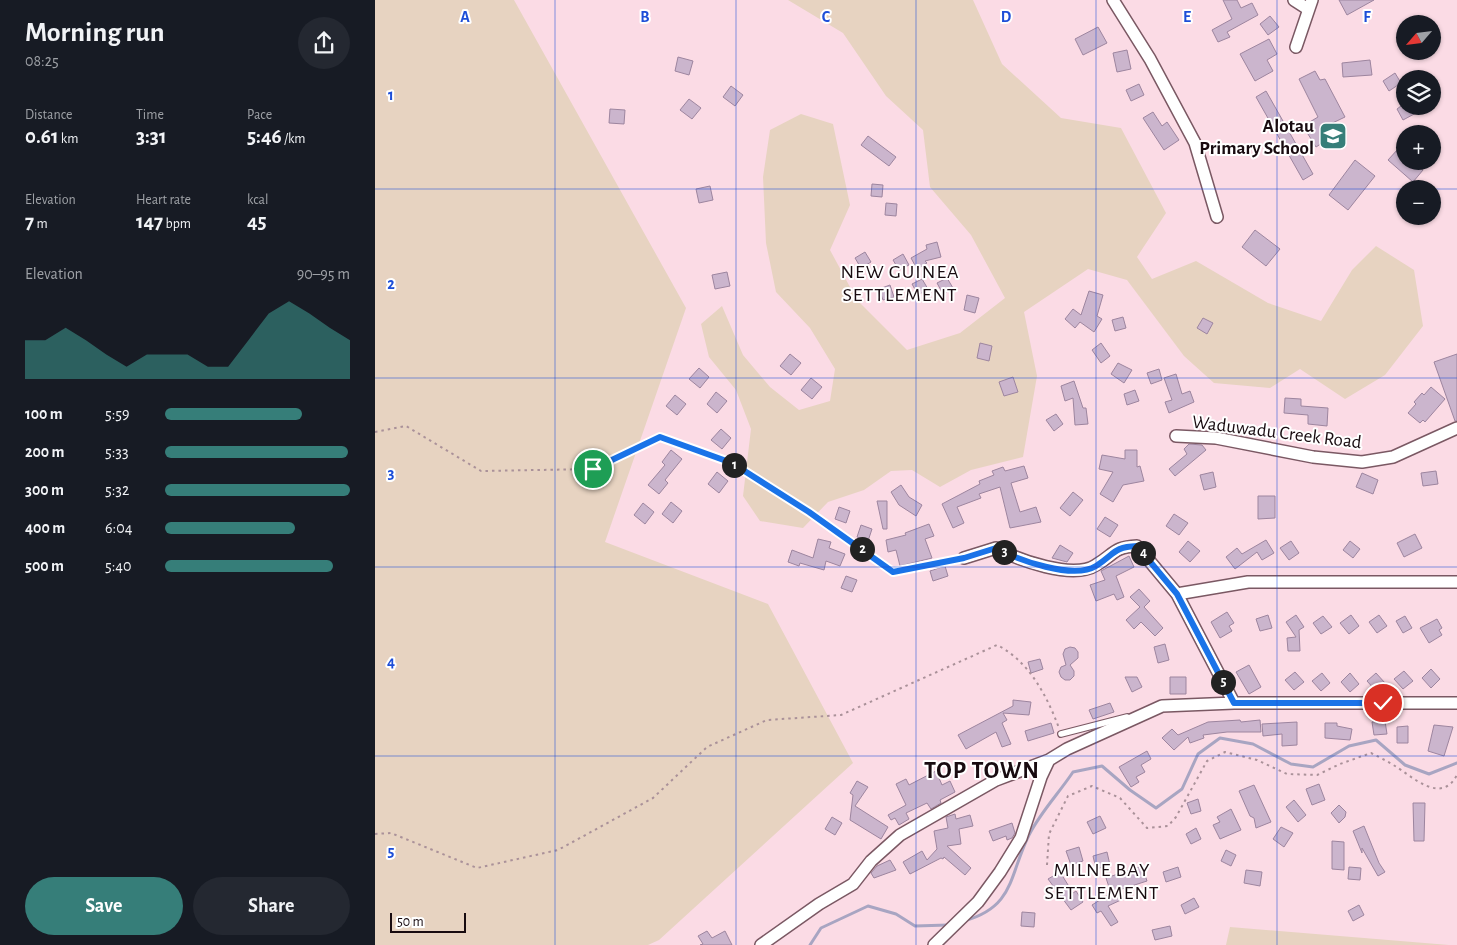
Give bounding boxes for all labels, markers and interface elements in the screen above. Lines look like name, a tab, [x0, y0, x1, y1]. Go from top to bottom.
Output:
text: A	[460, 9, 470, 25]
text: B	[640, 9, 650, 25]
text: C	[822, 9, 831, 25]
text: D	[1001, 9, 1012, 25]
text: E	[1183, 9, 1191, 25]
text: F	[1363, 9, 1371, 25]
north arrow	[1396, 15, 1441, 60]
map controls	[1396, 15, 1441, 225]
button: share	[298, 17, 350, 69]
text: Morning run	[25, 19, 165, 47]
text: 08:25	[25, 53, 59, 69]
button: layers	[1396, 70, 1441, 115]
text: 1	[388, 87, 394, 103]
text: Distance	[25, 108, 72, 122]
text: Time	[136, 108, 164, 122]
text: Pace	[247, 108, 272, 122]
place label: Alotau Primary School	[1199, 117, 1314, 158]
school or university icon: Alotau Primary School	[1318, 121, 1348, 151]
button: +	[1396, 125, 1441, 170]
text: 0.61	[25, 126, 58, 147]
text: 3:31	[136, 126, 166, 147]
text: 5:46	[247, 126, 282, 147]
text: km	[58, 132, 78, 146]
text: /km	[282, 132, 306, 146]
button: −	[1396, 180, 1441, 225]
text: Elevation	[25, 193, 76, 207]
text: Heart rate	[136, 193, 191, 207]
text: kcal	[247, 193, 268, 207]
text: 7	[25, 211, 34, 232]
text: 147	[136, 211, 163, 232]
text: 45	[247, 211, 267, 232]
text: m	[34, 217, 48, 231]
text: bpm	[163, 217, 191, 231]
district label: NEW GUINEA SETTLEMENT	[840, 262, 960, 305]
text: Elevation	[25, 266, 83, 282]
text: 90–95 m	[297, 266, 350, 282]
text: 2	[387, 276, 395, 292]
text: 100 m	[25, 406, 63, 422]
text: 5:59	[105, 406, 130, 422]
street label: Waduwadu Creek Road	[1191, 413, 1363, 452]
text: 200 m	[25, 444, 65, 460]
text: 5:33	[105, 444, 129, 460]
pin	[572, 448, 614, 490]
pin: 1	[721, 452, 747, 478]
icon: arrive	[579, 455, 607, 483]
text: 1	[732, 458, 737, 472]
text: 3	[388, 465, 395, 481]
text: 300 m	[25, 482, 64, 498]
text: 5:32	[105, 482, 129, 498]
text: 400 m	[25, 520, 65, 536]
text: 6:04	[105, 520, 132, 536]
pin: 2	[849, 536, 875, 562]
pin: 3	[991, 540, 1017, 564]
pin: 4	[1131, 540, 1155, 566]
text: 2	[859, 542, 866, 556]
text: 3	[1001, 545, 1008, 559]
text: 4	[1140, 546, 1147, 560]
text: 500 m	[25, 558, 64, 574]
text: 5:40	[105, 558, 132, 574]
text: 4	[387, 654, 395, 670]
pin: 5	[1211, 670, 1235, 694]
text: 5	[1220, 675, 1227, 689]
pin	[1362, 682, 1404, 724]
icon: check	[1369, 689, 1397, 717]
district label: TOP TOWN	[924, 759, 1040, 783]
text: 5	[388, 843, 395, 859]
district label: MILNE BAY SETTLEMENT	[1044, 860, 1160, 903]
button: Save	[25, 877, 183, 935]
button: Share	[193, 877, 350, 935]
scale bar	[390, 910, 466, 933]
text: 50 m	[397, 915, 424, 929]

